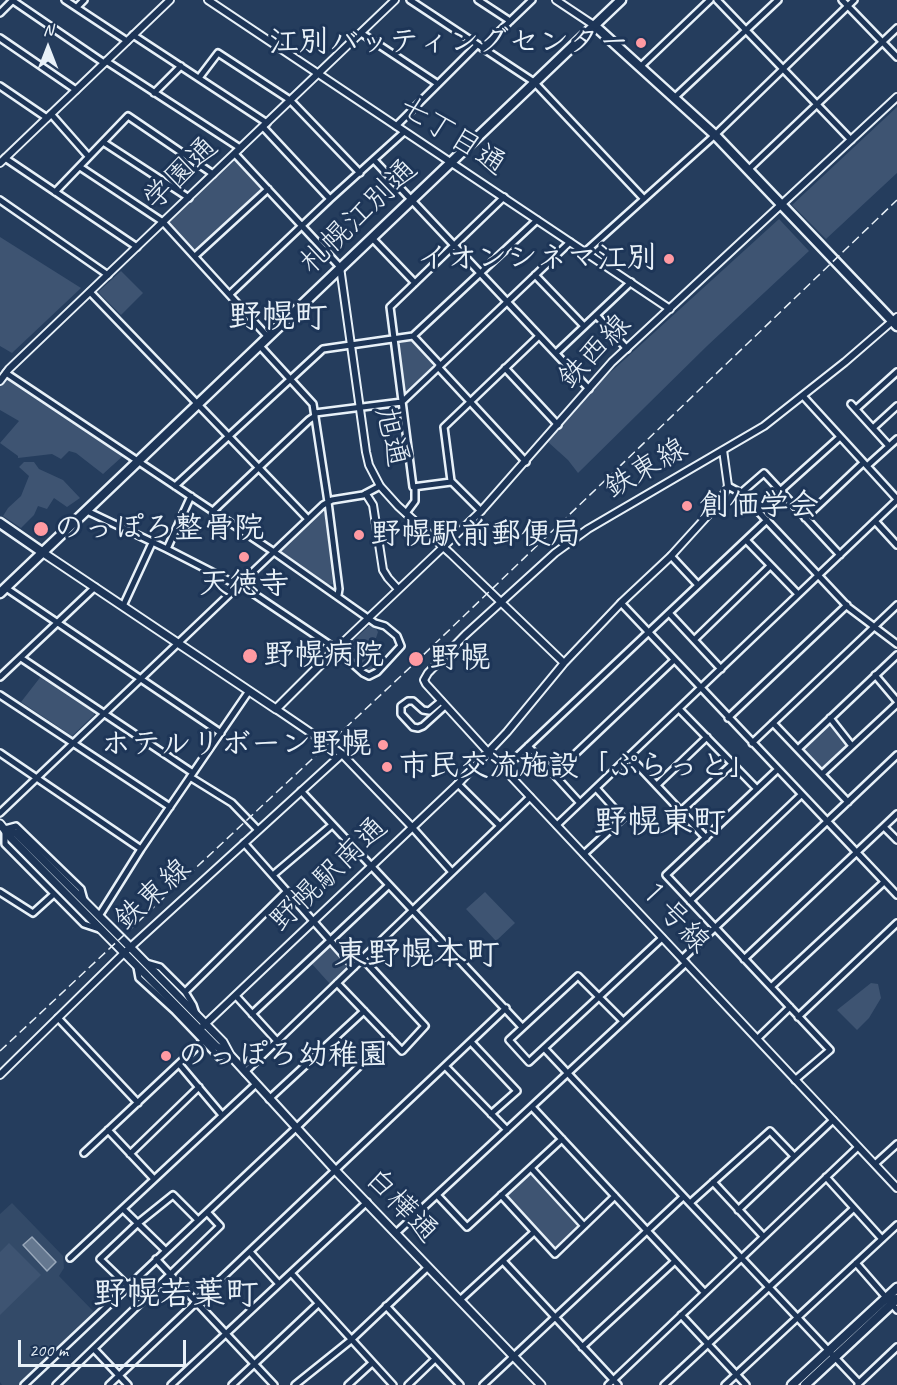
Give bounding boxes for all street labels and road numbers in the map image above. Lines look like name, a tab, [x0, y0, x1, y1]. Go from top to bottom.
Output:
street label: 七丁目通	[392, 88, 512, 184]
street label: 学園通	[136, 130, 226, 218]
street label: 札幌江別通	[293, 152, 425, 282]
street label: 鉄西線	[551, 307, 639, 397]
street label: 旭通	[367, 404, 415, 470]
street label: 鉄東線	[598, 431, 694, 507]
street label: 野幌駅南通	[263, 810, 395, 940]
street label: 鉄東線	[108, 852, 198, 938]
street label: １号線	[629, 871, 717, 961]
street label: 白樺通	[357, 1161, 445, 1251]

